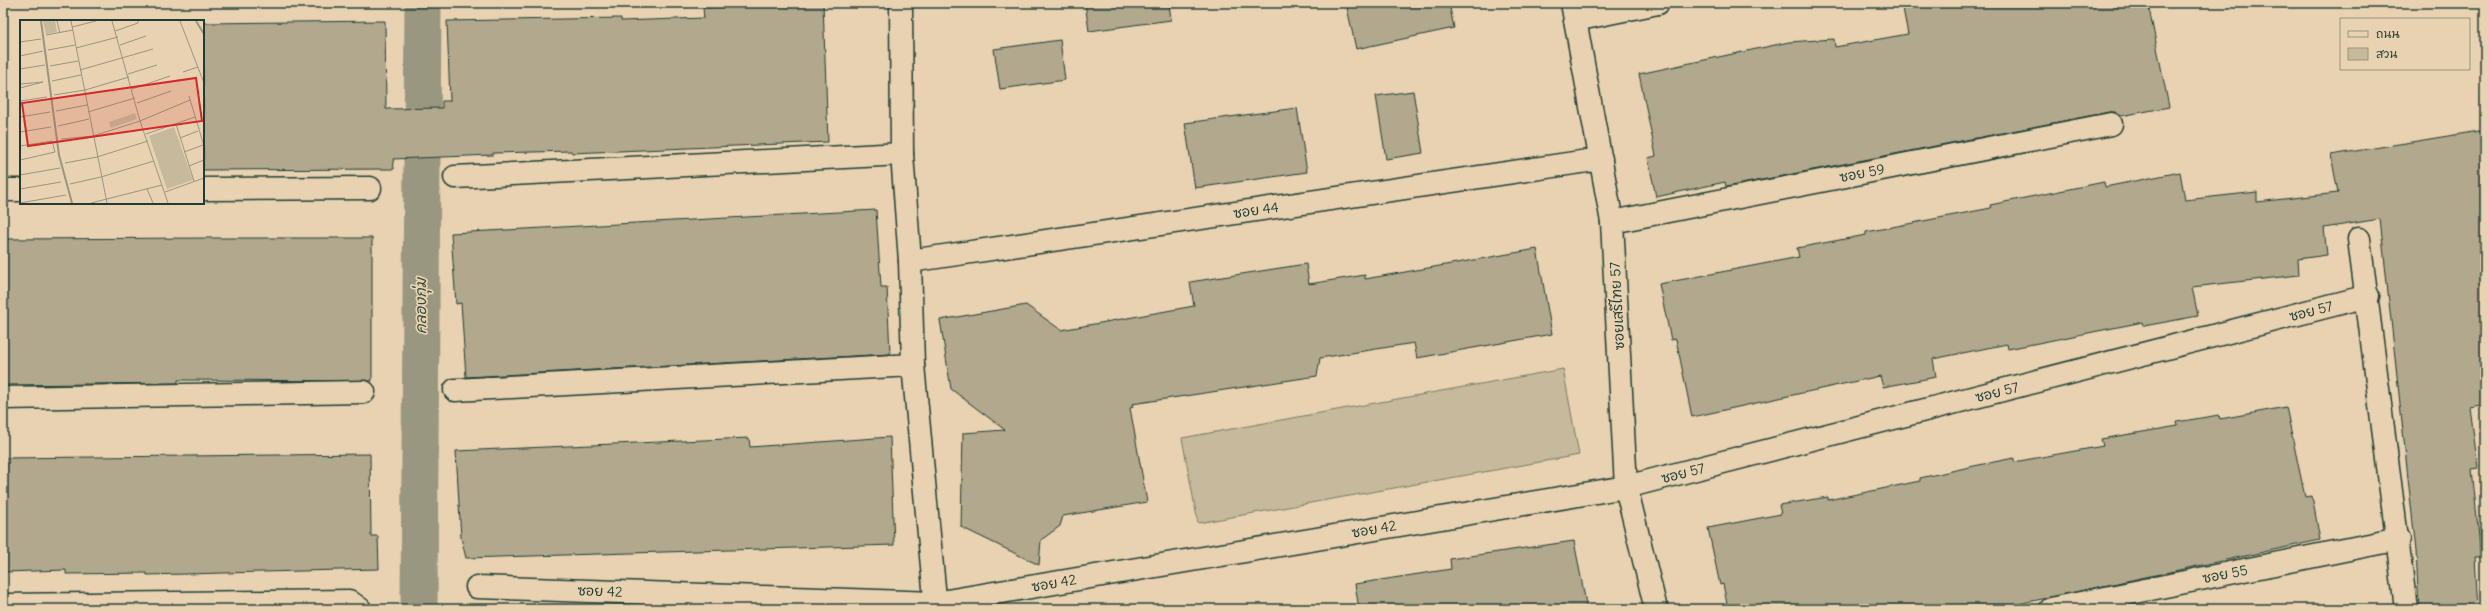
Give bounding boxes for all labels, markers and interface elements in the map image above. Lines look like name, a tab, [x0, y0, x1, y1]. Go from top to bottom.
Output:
legend	[2340, 18, 2470, 70]
inset map	[20, 20, 204, 204]
text: ถนน	[2376, 26, 2400, 41]
text: สวน	[2376, 46, 2397, 61]
street label: ซอย 59	[1838, 160, 1886, 186]
street label: ซอย 44	[1232, 198, 1280, 222]
street label: ซอยเสรีไทย 57	[1606, 261, 1628, 351]
water label: คลองกุ่ม	[411, 276, 432, 334]
street label: ซอย 57	[2287, 297, 2335, 325]
street label: ซอย 57	[1973, 378, 2021, 406]
street label: ซอย 57	[1659, 459, 1707, 487]
street label: ซอย 42	[1350, 516, 1398, 542]
street label: ซอย 55	[2201, 561, 2249, 587]
street label: ซอย 42	[1030, 570, 1078, 596]
street label: ซอย 42	[577, 581, 623, 601]

